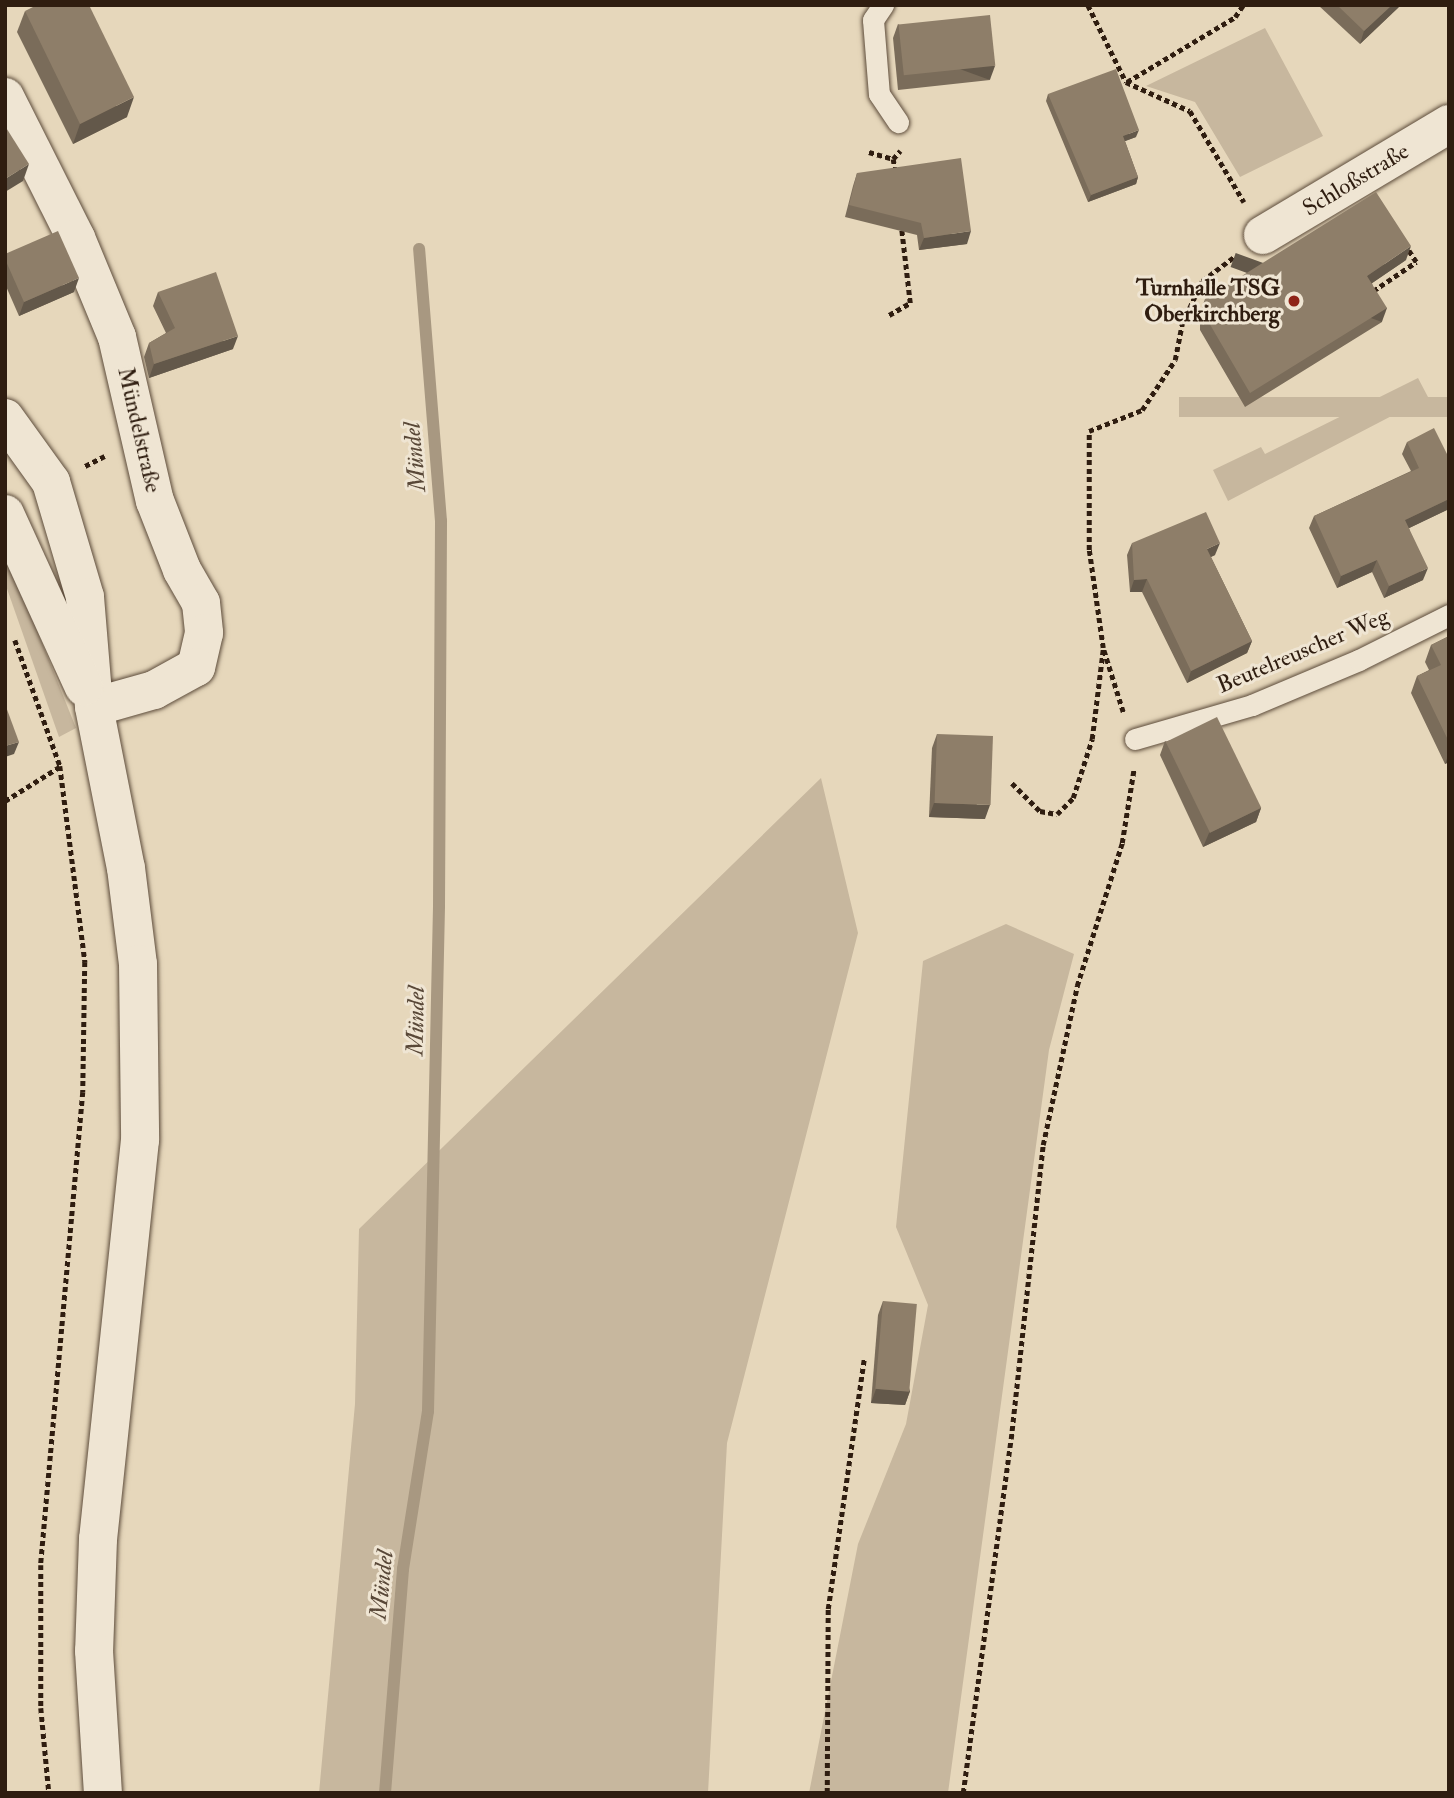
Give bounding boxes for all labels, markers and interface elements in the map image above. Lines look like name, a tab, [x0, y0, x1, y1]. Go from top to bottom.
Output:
street label: Schloßstraße	[1298, 138, 1414, 222]
place label: Turnhalle TSG Oberkirchberg	[1136, 274, 1280, 328]
marker: Turnhalle TSG Oberkirchberg	[1286, 293, 1302, 309]
street label: Mündelstraße	[111, 365, 167, 495]
water label: Mündel	[398, 421, 432, 493]
street label: Beutelreuscher Weg	[1213, 602, 1393, 700]
water label: Mündel	[401, 986, 431, 1056]
water label: Mündel	[364, 1549, 400, 1621]

